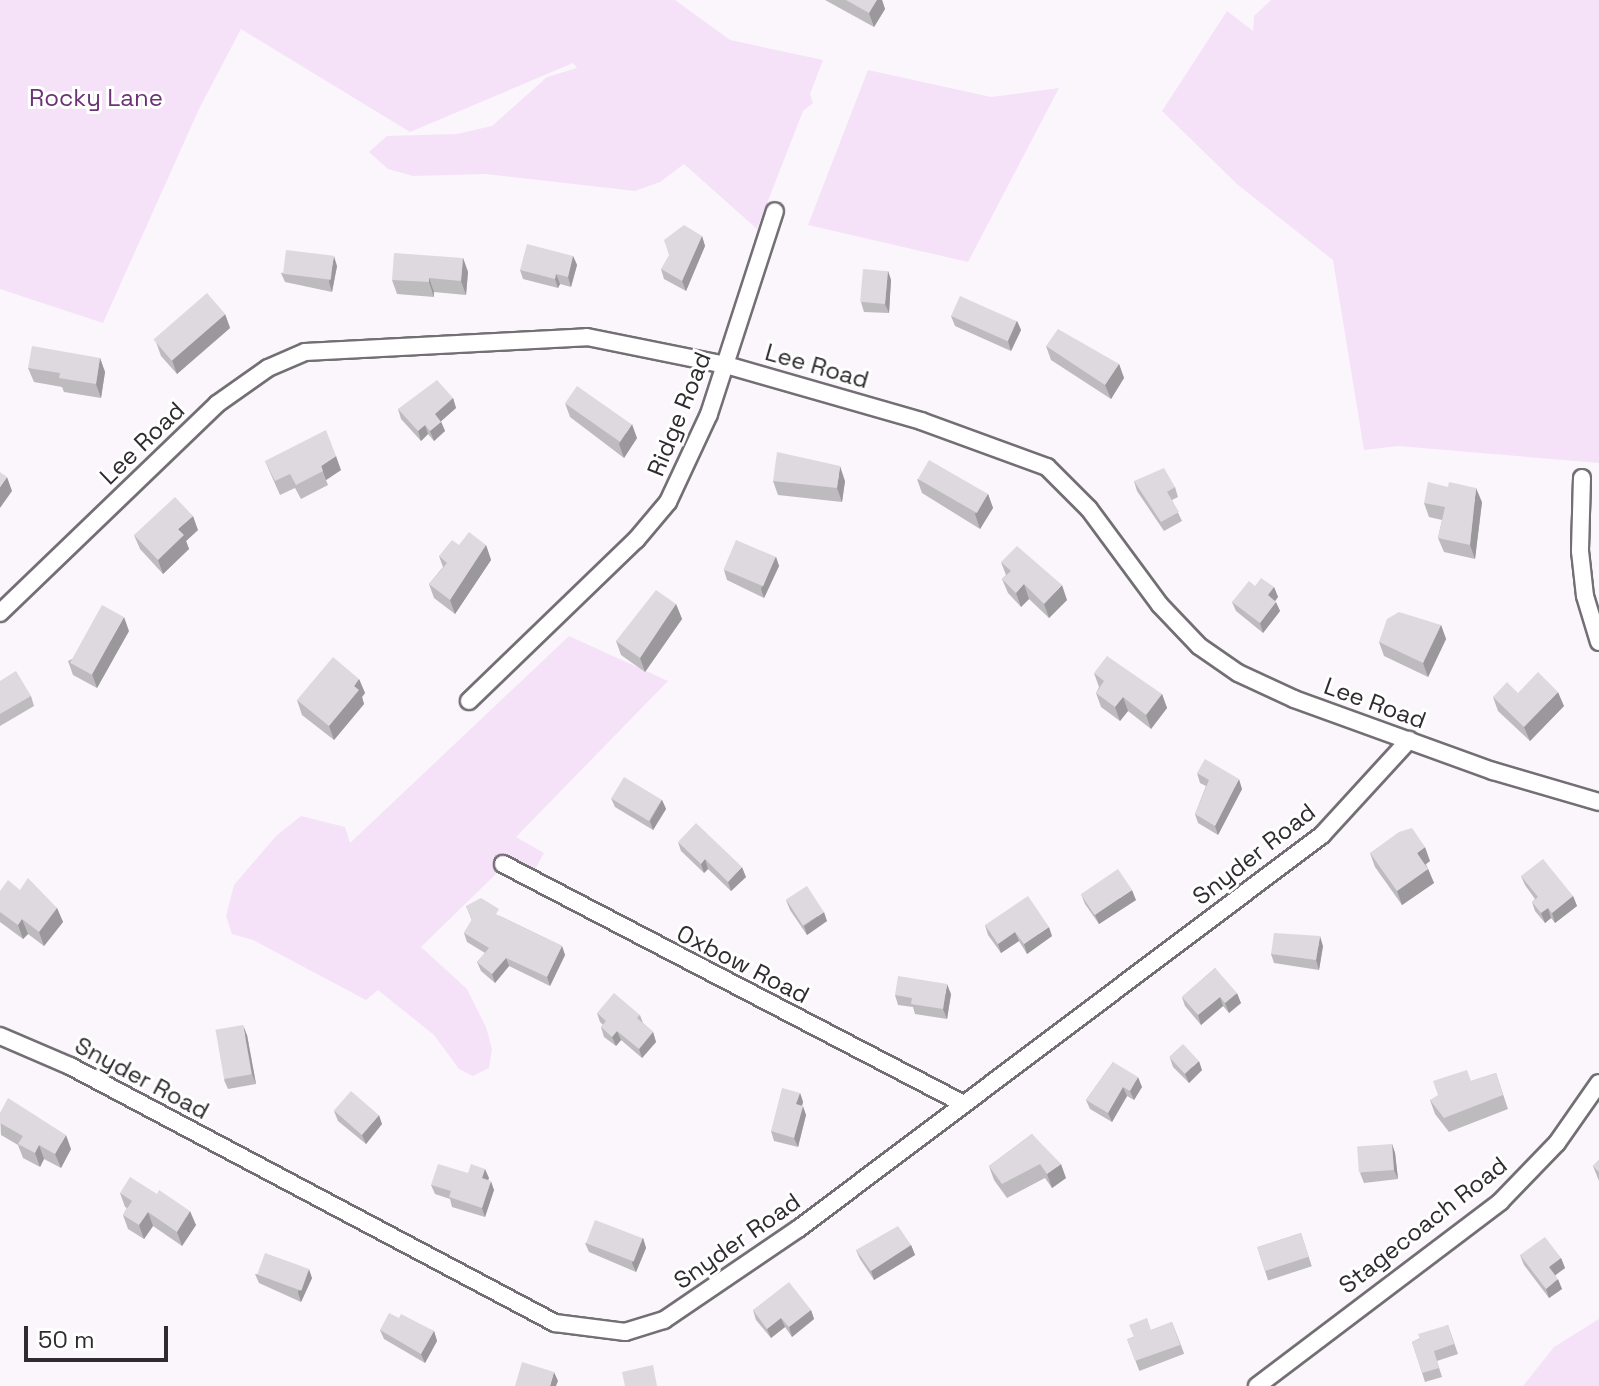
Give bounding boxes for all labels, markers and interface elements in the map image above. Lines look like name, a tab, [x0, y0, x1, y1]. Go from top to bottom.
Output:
park label: Rocky Lane	[29, 84, 163, 112]
street label: Lee Road	[762, 337, 872, 395]
street label: Ridge Road	[641, 348, 717, 480]
street label: Lee Road	[94, 396, 190, 490]
street label: Lee Road	[1320, 671, 1430, 735]
street label: Snyder Road	[1187, 797, 1321, 911]
street label: Oxbow Road	[672, 918, 814, 1010]
street label: Snyder Road	[70, 1031, 214, 1125]
street label: Stagecoach Road	[1333, 1150, 1513, 1300]
street label: Snyder Road	[668, 1187, 806, 1295]
scale bar	[28, 1310, 172, 1360]
text: 50 m	[38, 1324, 95, 1355]

